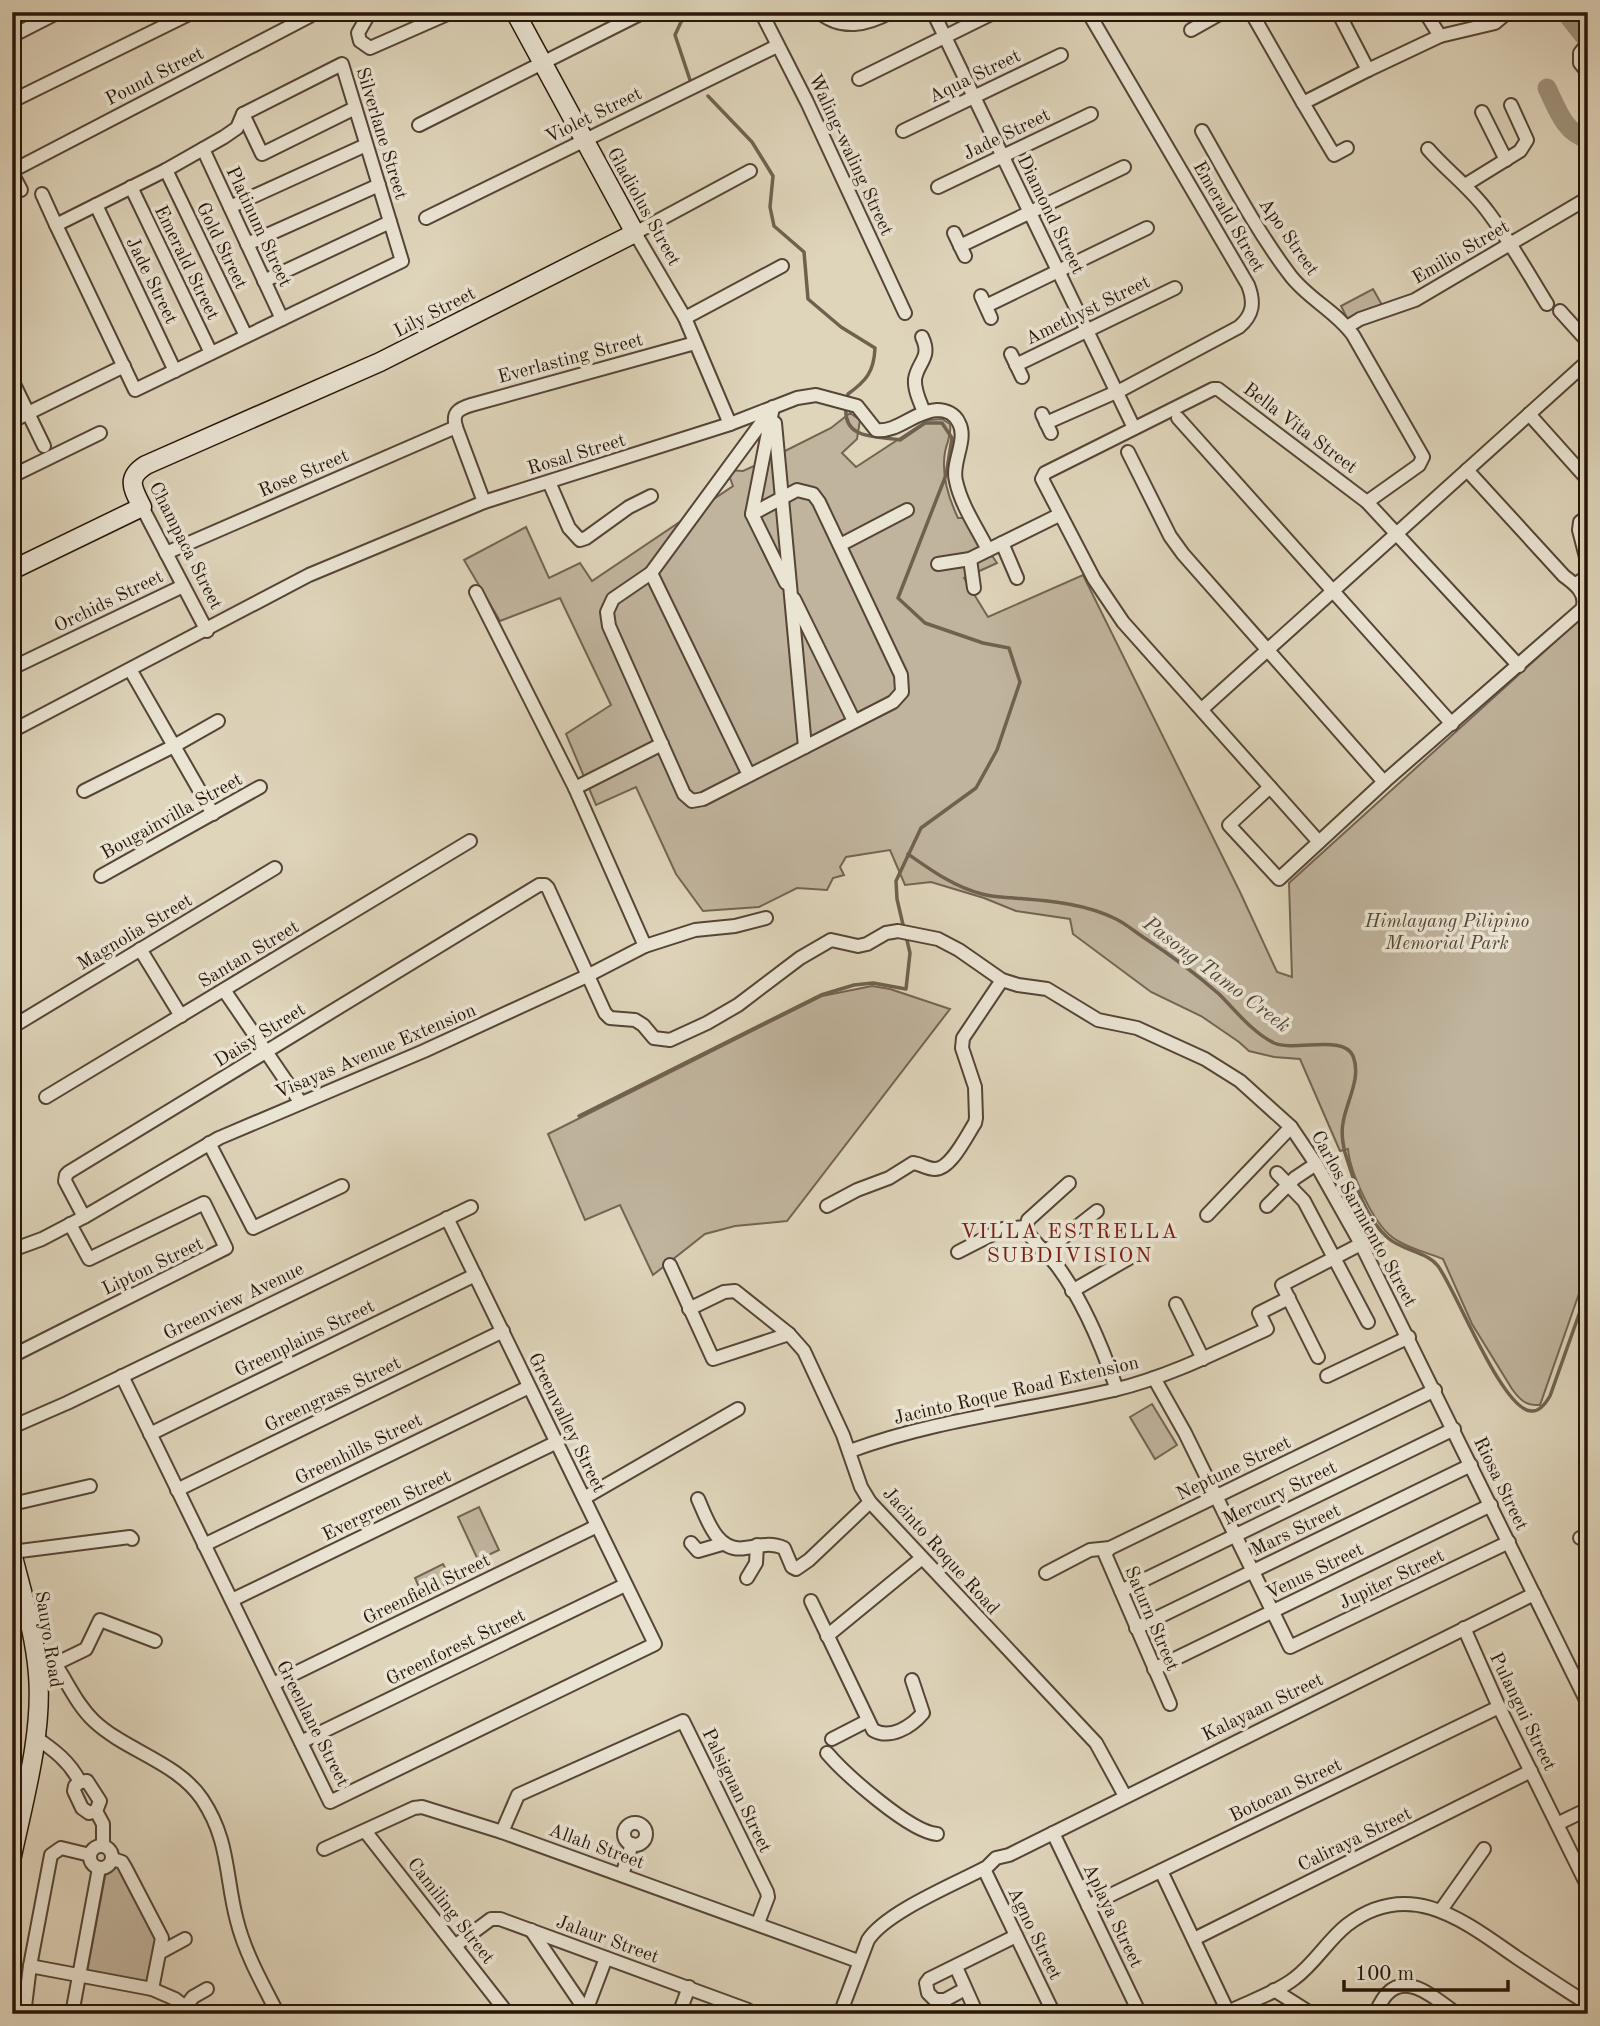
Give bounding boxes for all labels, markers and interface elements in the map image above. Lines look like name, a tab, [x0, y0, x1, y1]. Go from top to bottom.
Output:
street label: Pound Street	[103, 44, 207, 110]
street label: Aqua Street	[926, 47, 1024, 108]
street label: Silverlane Street	[352, 65, 410, 202]
street label: Waling-waling Street	[804, 71, 896, 239]
street label: Violet Street	[543, 85, 645, 148]
street label: Jade Street	[961, 106, 1053, 164]
street label: Gladiolus Street	[603, 145, 683, 269]
street label: Diamond Street	[1013, 153, 1087, 278]
street label: Emerald Street	[1188, 158, 1267, 276]
street label: Platinum Street	[222, 164, 294, 290]
street label: Apo Street	[1255, 195, 1321, 280]
street label: Gold Street	[192, 200, 250, 292]
street label: Emerald Street	[150, 203, 222, 323]
street label: Emilio Street	[1409, 218, 1513, 289]
street label: Jade Street	[122, 235, 180, 327]
street label: Amethyst Street	[1023, 273, 1153, 350]
street label: Lily Street	[391, 285, 479, 342]
street label: Everlasting Street	[496, 331, 645, 388]
street label: Bella Vita Street	[1239, 380, 1360, 478]
street label: Rosal Street	[525, 431, 628, 479]
street label: Rose Street	[256, 447, 352, 502]
street label: Champaca Street	[145, 479, 225, 613]
street label: Orchids Street	[52, 568, 167, 637]
street label: Bougainvilla Street	[98, 771, 246, 864]
street label: Magnolia Street	[74, 891, 196, 975]
water label: Pasong Tamo Creek	[1138, 913, 1294, 1037]
park label: Himlayang Pilipino Memorial Park	[1364, 913, 1530, 954]
street label: Santan Street	[196, 918, 303, 992]
street label: Daisy Street	[211, 1001, 309, 1072]
street label: Visayas Avenue Extension	[273, 1001, 479, 1103]
street label: Carlos Sarmiento Street	[1307, 1128, 1419, 1310]
district label: VILLA ESTRELLA SUBDIVISION	[961, 1222, 1179, 1267]
street label: Lipton Street	[100, 1235, 207, 1300]
street label: Greenview Avenue	[161, 1260, 307, 1344]
street label: Greenplains Street	[232, 1297, 378, 1381]
street label: Greenvalley Street	[524, 1350, 608, 1496]
street label: Greengrass Street	[262, 1354, 404, 1436]
street label: Jacinto Roque Road Extension	[892, 1354, 1141, 1429]
street label: Greenhills Street	[293, 1411, 426, 1489]
street label: Neptune Street	[1174, 1433, 1294, 1505]
street label: Riosa Street	[1469, 1434, 1531, 1534]
street label: Mercury Street	[1220, 1458, 1340, 1530]
street label: Evergreen Street	[320, 1467, 454, 1546]
street label: Jacinto Roque Road	[878, 1484, 1002, 1619]
street label: Mars Street	[1248, 1501, 1344, 1561]
street label: Venus Street	[1263, 1540, 1367, 1604]
street label: Jupiter Street	[1337, 1547, 1448, 1614]
street label: Greenfield Street	[361, 1551, 494, 1629]
street label: Saturn Street	[1120, 1564, 1181, 1674]
street label: Sauyo Road	[31, 1590, 65, 1689]
street label: Greenforest Street	[384, 1606, 529, 1690]
street label: Pulangui Street	[1485, 1650, 1559, 1774]
street label: Greenlane Street	[272, 1658, 352, 1790]
street label: Kalayaan Street	[1200, 1671, 1327, 1746]
street label: Palsiguan Street	[697, 1726, 774, 1856]
street label: Botocan Street	[1227, 1756, 1345, 1827]
street label: Caliraya Street	[1295, 1805, 1415, 1876]
street label: Allah Street	[546, 1821, 646, 1873]
street label: Camiling Street	[403, 1855, 497, 1968]
street label: Aplaya Street	[1078, 1861, 1145, 1971]
street label: Agno Street	[1003, 1885, 1064, 1983]
street label: Jalaur Street	[553, 1913, 661, 1968]
scale bar	[1344, 1949, 1509, 1993]
text: 100 m	[1355, 1964, 1414, 1985]

